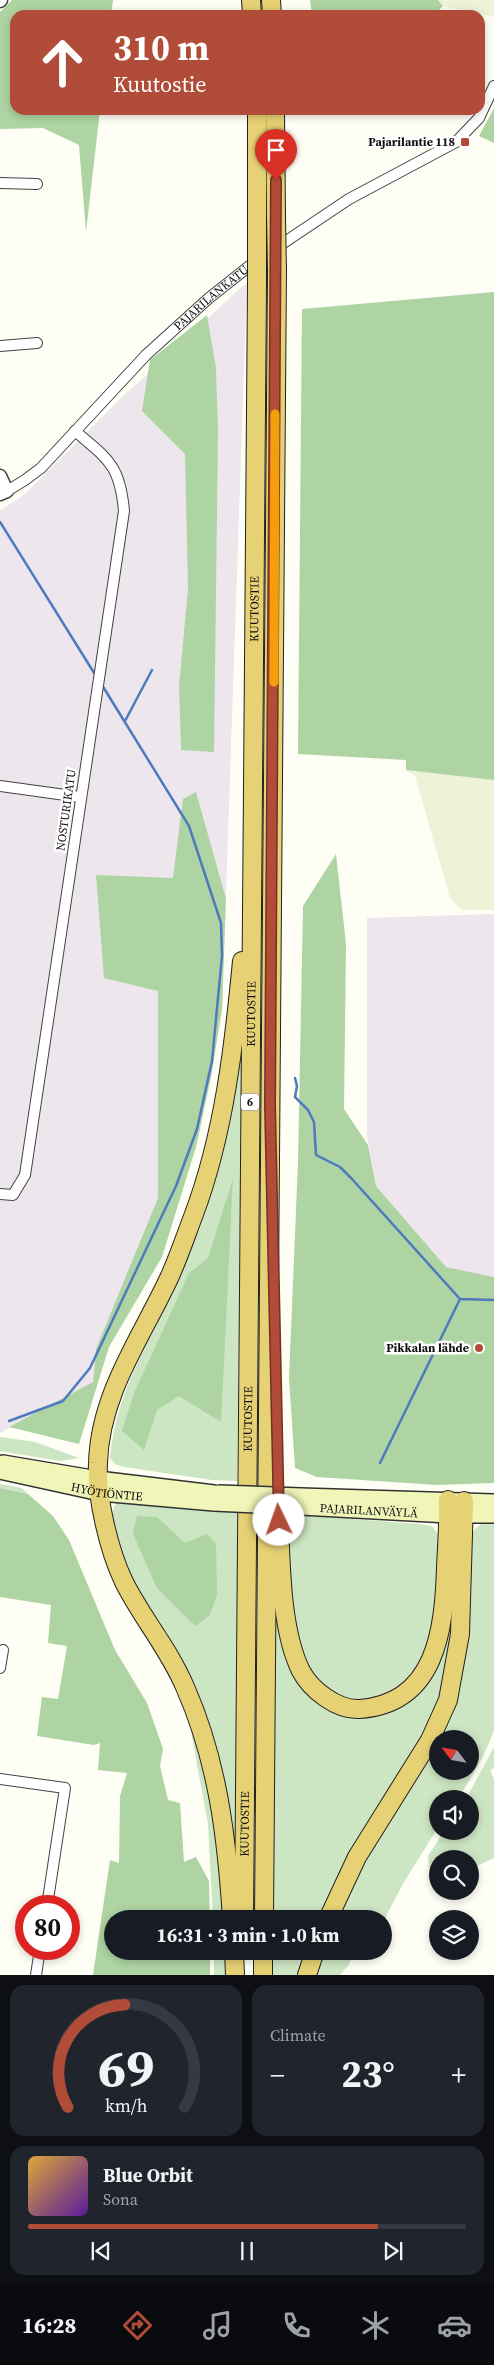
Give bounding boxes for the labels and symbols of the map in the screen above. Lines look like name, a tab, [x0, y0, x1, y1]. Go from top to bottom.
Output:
pin	[255, 129, 297, 180]
place label: Pajarilantie 118	[368, 134, 455, 150]
marker: Pajarilantie 118	[459, 136, 471, 148]
street label: PAJARILANKATU	[170, 262, 252, 334]
street label: KUUTOSTIE	[246, 576, 263, 642]
street label: NOSTURIKATU	[52, 768, 80, 852]
street label: KUUTOSTIE	[243, 981, 259, 1047]
road number: 6	[241, 1094, 259, 1110]
place label: Pikkalan lähde	[386, 1340, 469, 1356]
marker: Pikkalan lähde	[473, 1342, 485, 1354]
street label: KUUTOSTIE	[240, 1386, 256, 1452]
street label: HYÖTIÖNTIE	[69, 1479, 143, 1505]
position arrow	[252, 1493, 304, 1545]
street label: PAJARILANVÄYLÄ	[319, 1500, 418, 1521]
north arrow	[429, 1730, 479, 1780]
street label: KUUTOSTIE	[236, 1791, 253, 1857]
speed limit sign: 80	[15, 1895, 80, 1960]

